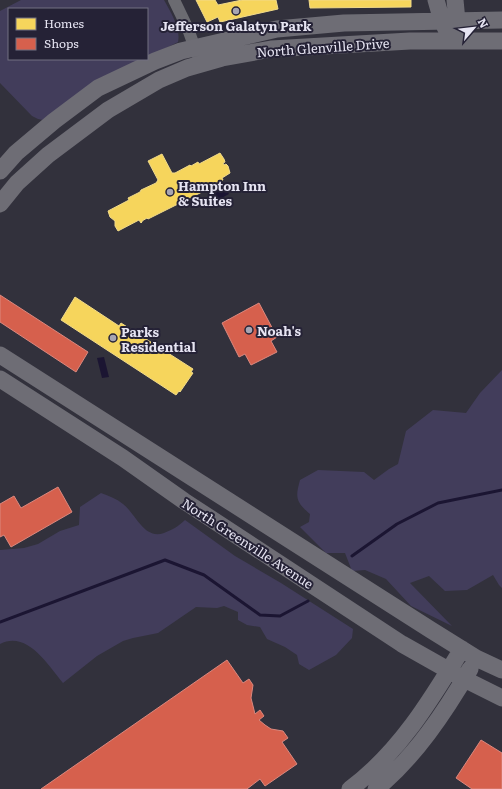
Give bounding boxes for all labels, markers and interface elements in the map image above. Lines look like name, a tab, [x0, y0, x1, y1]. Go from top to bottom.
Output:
marker: Jefferson Galatyn Park	[231, 6, 241, 16]
legend	[8, 8, 148, 60]
north arrow	[454, 8, 494, 48]
text: Homes	[44, 14, 84, 32]
text: N	[474, 15, 493, 31]
place label: Jefferson Galatyn Park	[161, 16, 312, 35]
street label: North Glenville Drive	[256, 33, 390, 61]
text: Shops	[44, 34, 79, 52]
place label: Hampton Inn & Suites	[178, 176, 266, 210]
marker: Hampton Inn & Suites	[165, 187, 175, 197]
place label: Noah's	[257, 321, 301, 340]
place label: Parks Residential	[121, 322, 196, 356]
marker: Noah's	[244, 325, 254, 335]
marker: Parks Residential	[108, 333, 118, 343]
street label: North Greenville Avenue	[179, 493, 318, 593]

